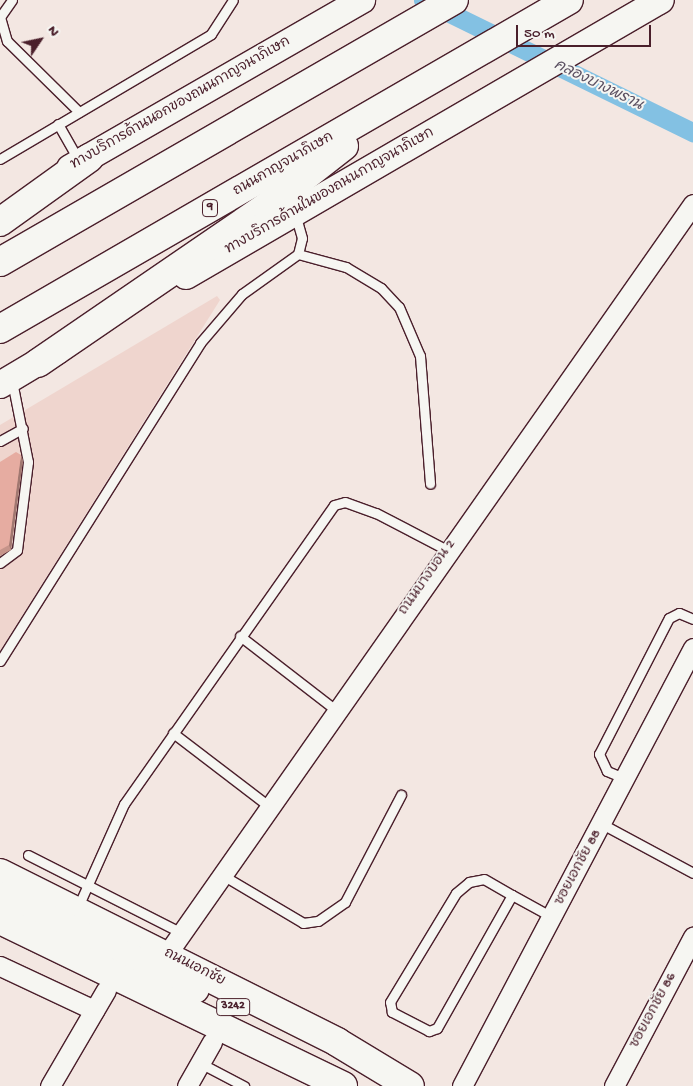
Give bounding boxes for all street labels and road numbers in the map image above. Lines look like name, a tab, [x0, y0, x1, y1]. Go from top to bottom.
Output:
street label: ทางบริการด้านนอกของถนนกาญจนาภิเษก	[68, 34, 294, 174]
street label: ทางบริการด้านในของถนนกาญจนาภิเษก	[223, 125, 437, 259]
street label: ถนนกาญจนาภิเษก	[231, 130, 337, 200]
road number: 9	[201, 198, 219, 218]
street label: ถนนบางบอน 2	[396, 537, 460, 619]
street label: ซอยเอกชัย 88	[552, 827, 606, 909]
street label: ถนนเอกชัย	[161, 945, 227, 991]
street label: ซอยเอกชัย 86	[627, 970, 681, 1052]
road number: 3242	[216, 998, 250, 1016]

